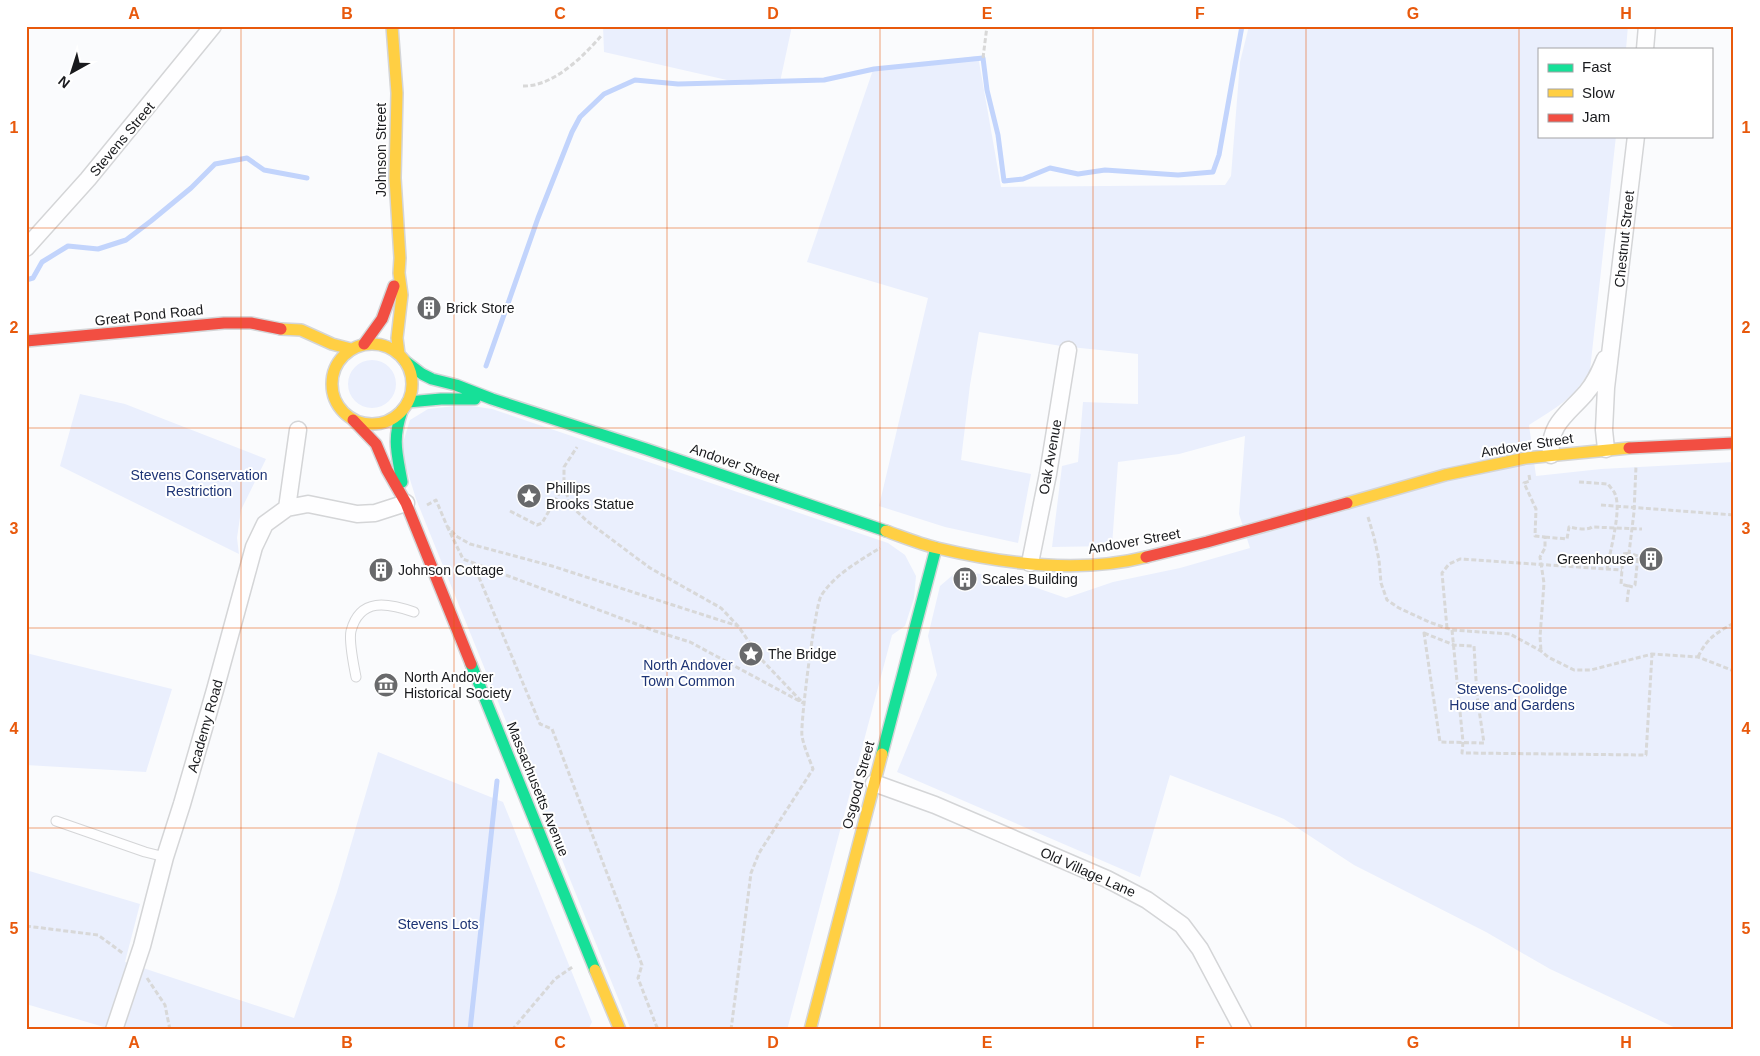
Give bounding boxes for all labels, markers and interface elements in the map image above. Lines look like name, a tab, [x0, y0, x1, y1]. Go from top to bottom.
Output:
text: A	[128, 5, 140, 22]
text: B	[341, 5, 353, 22]
text: C	[554, 5, 566, 22]
text: D	[767, 5, 779, 22]
text: E	[982, 5, 993, 22]
text: F	[1195, 5, 1205, 22]
text: G	[1407, 5, 1419, 22]
text: H	[1620, 5, 1632, 22]
north arrow	[48, 48, 98, 98]
legend	[1538, 48, 1712, 138]
text: Fast	[1582, 58, 1612, 75]
text: N	[55, 73, 73, 92]
text: Slow	[1582, 84, 1615, 101]
street label: Stevens Street	[86, 99, 158, 179]
street label: Johnson Street	[373, 103, 389, 197]
text: Jam	[1582, 108, 1610, 125]
text: 1	[10, 119, 19, 136]
text: 1	[1742, 119, 1751, 136]
street label: Chestnut Street	[1611, 190, 1637, 288]
building icon: Brick Store	[416, 295, 442, 321]
place label: Brick Store	[446, 300, 515, 316]
street label: Great Pond Road	[94, 301, 204, 329]
text: 2	[10, 319, 19, 336]
text: 2	[1742, 319, 1751, 336]
street label: Oak Avenue	[1036, 418, 1065, 496]
street label: Andover Street	[1480, 430, 1574, 460]
street label: Andover Street	[688, 440, 782, 486]
park label: Stevens Conservation Restriction	[131, 467, 267, 499]
place label: Phillips Brooks Statue	[546, 480, 634, 512]
place icon: Phillips Brooks Statue	[516, 483, 542, 509]
text: 3	[10, 520, 19, 537]
text: 3	[1742, 520, 1751, 537]
street label: Andover Street	[1087, 525, 1181, 557]
building icon: Greenhouse	[1638, 546, 1664, 572]
place label: Greenhouse	[1557, 551, 1634, 567]
building icon: Johnson Cottage	[368, 557, 394, 583]
place label: Johnson Cottage	[398, 562, 504, 578]
building icon: Scales Building	[952, 566, 978, 592]
place label: Scales Building	[982, 571, 1078, 587]
place icon: The Bridge	[738, 641, 764, 667]
place label: The Bridge	[768, 646, 837, 662]
park label: North Andover Town Common	[641, 657, 735, 689]
place label: North Andover Historical Society	[404, 669, 511, 701]
museum icon: North Andover Historical Society	[373, 672, 399, 698]
street label: Academy Road	[184, 678, 226, 774]
park label: Stevens-Coolidge House and Gardens	[1449, 681, 1575, 713]
street label: Massachusetts Avenue	[504, 719, 572, 859]
text: 4	[10, 720, 19, 737]
text: 4	[1742, 720, 1751, 737]
street label: Osgood Street	[839, 739, 877, 831]
street label: Old Village Lane	[1038, 844, 1138, 900]
park label: Stevens Lots	[398, 916, 478, 932]
text: 5	[10, 920, 19, 937]
text: 5	[1742, 920, 1751, 937]
text: A	[128, 1034, 140, 1051]
text: B	[341, 1034, 353, 1051]
text: C	[554, 1034, 566, 1051]
text: D	[767, 1034, 779, 1051]
text: E	[982, 1034, 993, 1051]
text: F	[1195, 1034, 1205, 1051]
text: G	[1407, 1034, 1419, 1051]
text: H	[1620, 1034, 1632, 1051]

